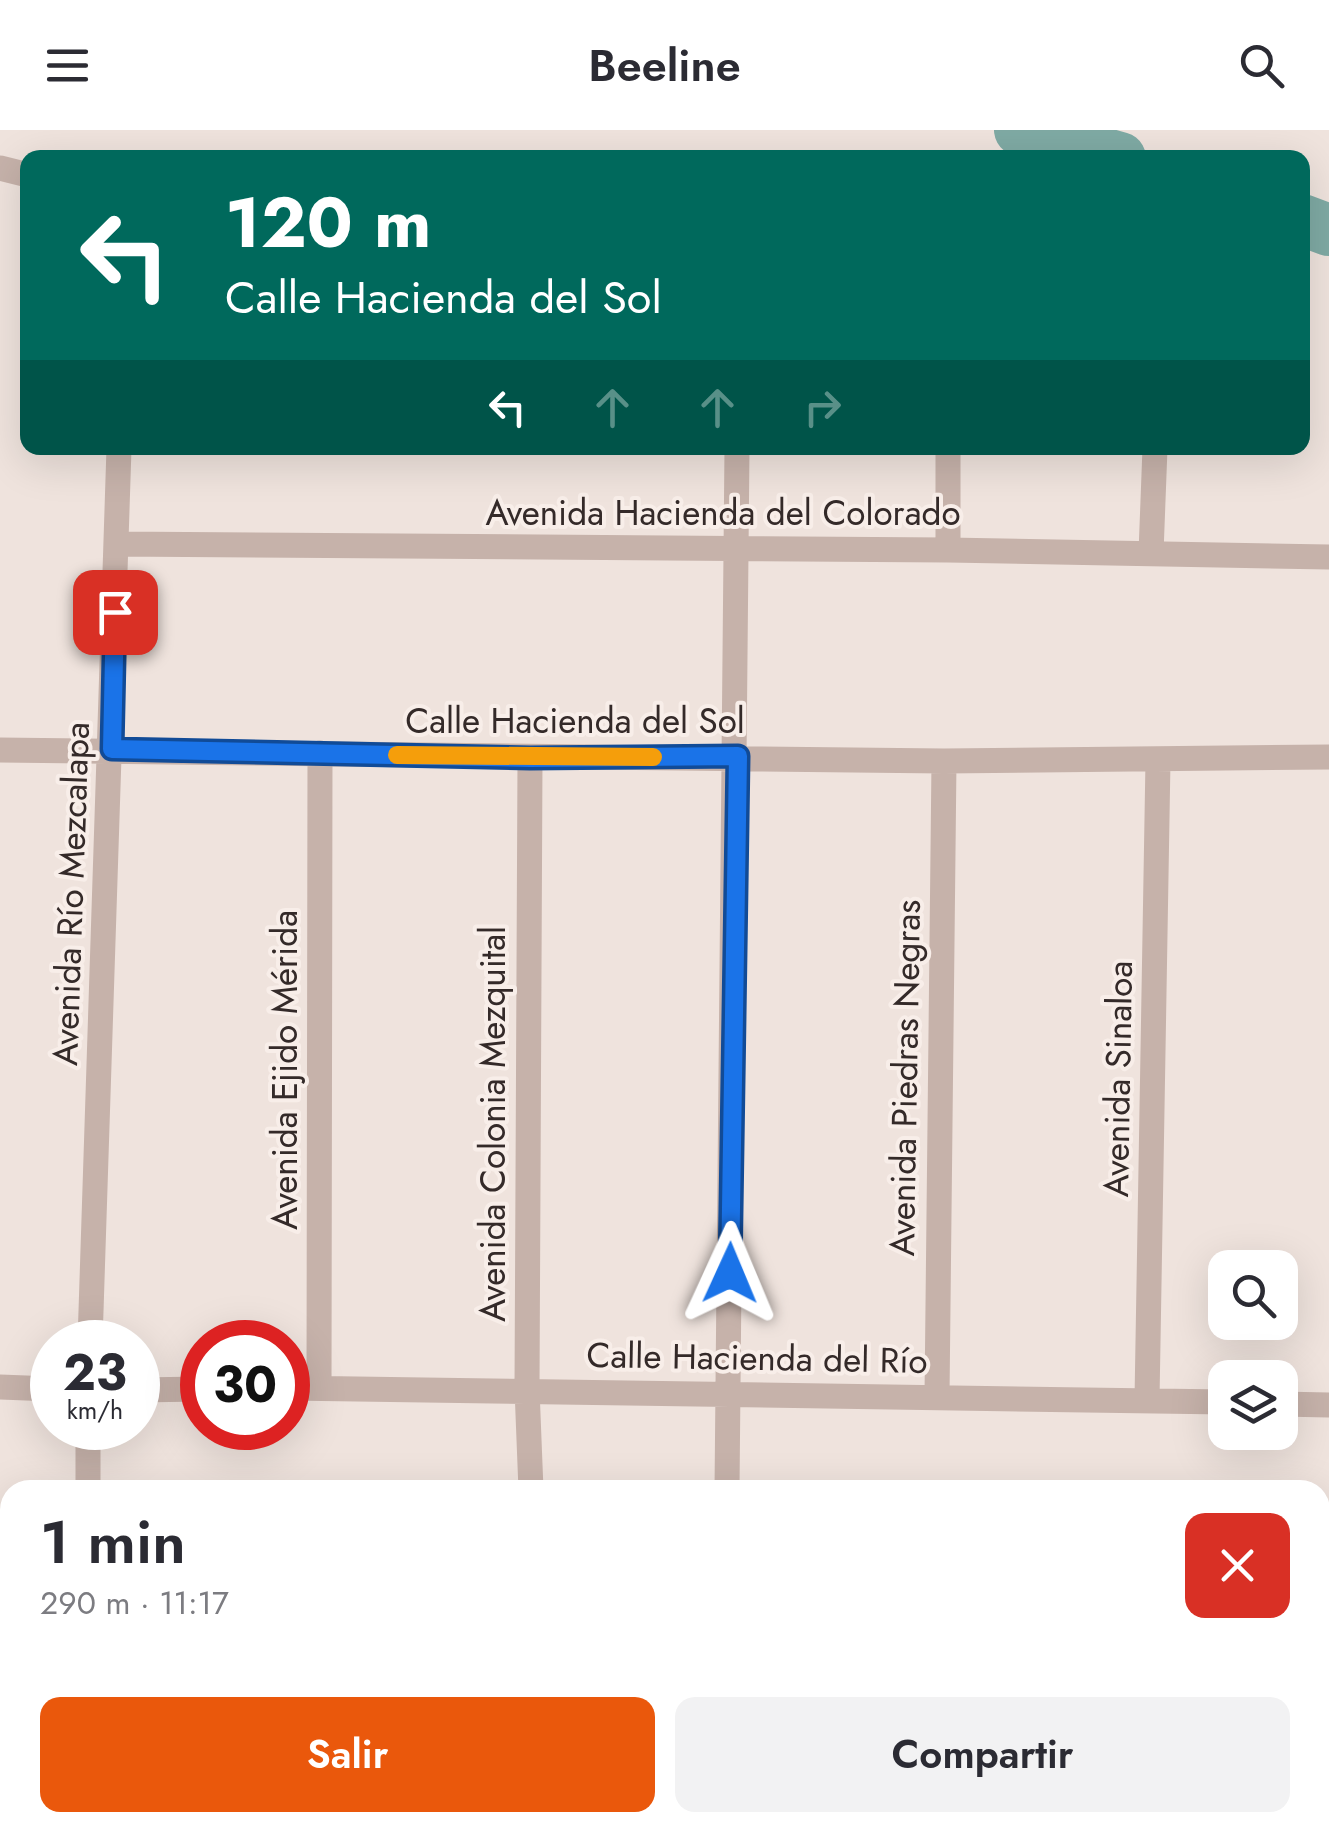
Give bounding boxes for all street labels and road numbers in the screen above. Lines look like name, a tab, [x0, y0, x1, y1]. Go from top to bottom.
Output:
street label: Avenida Hacienda del Colorado	[485, 488, 961, 538]
street label: Calle Hacienda del Sol	[405, 696, 745, 746]
street label: Avenida Río Mezcalapa	[40, 721, 102, 1067]
street label: Avenida Piedras Negras	[877, 899, 933, 1257]
street label: Avenida Ejido Mérida	[260, 910, 310, 1230]
street label: Avenida Colonia Mezquital	[468, 926, 518, 1322]
street label: Avenida Sinaloa	[1091, 960, 1145, 1198]
street label: Calle Hacienda del Río	[586, 1330, 928, 1386]

